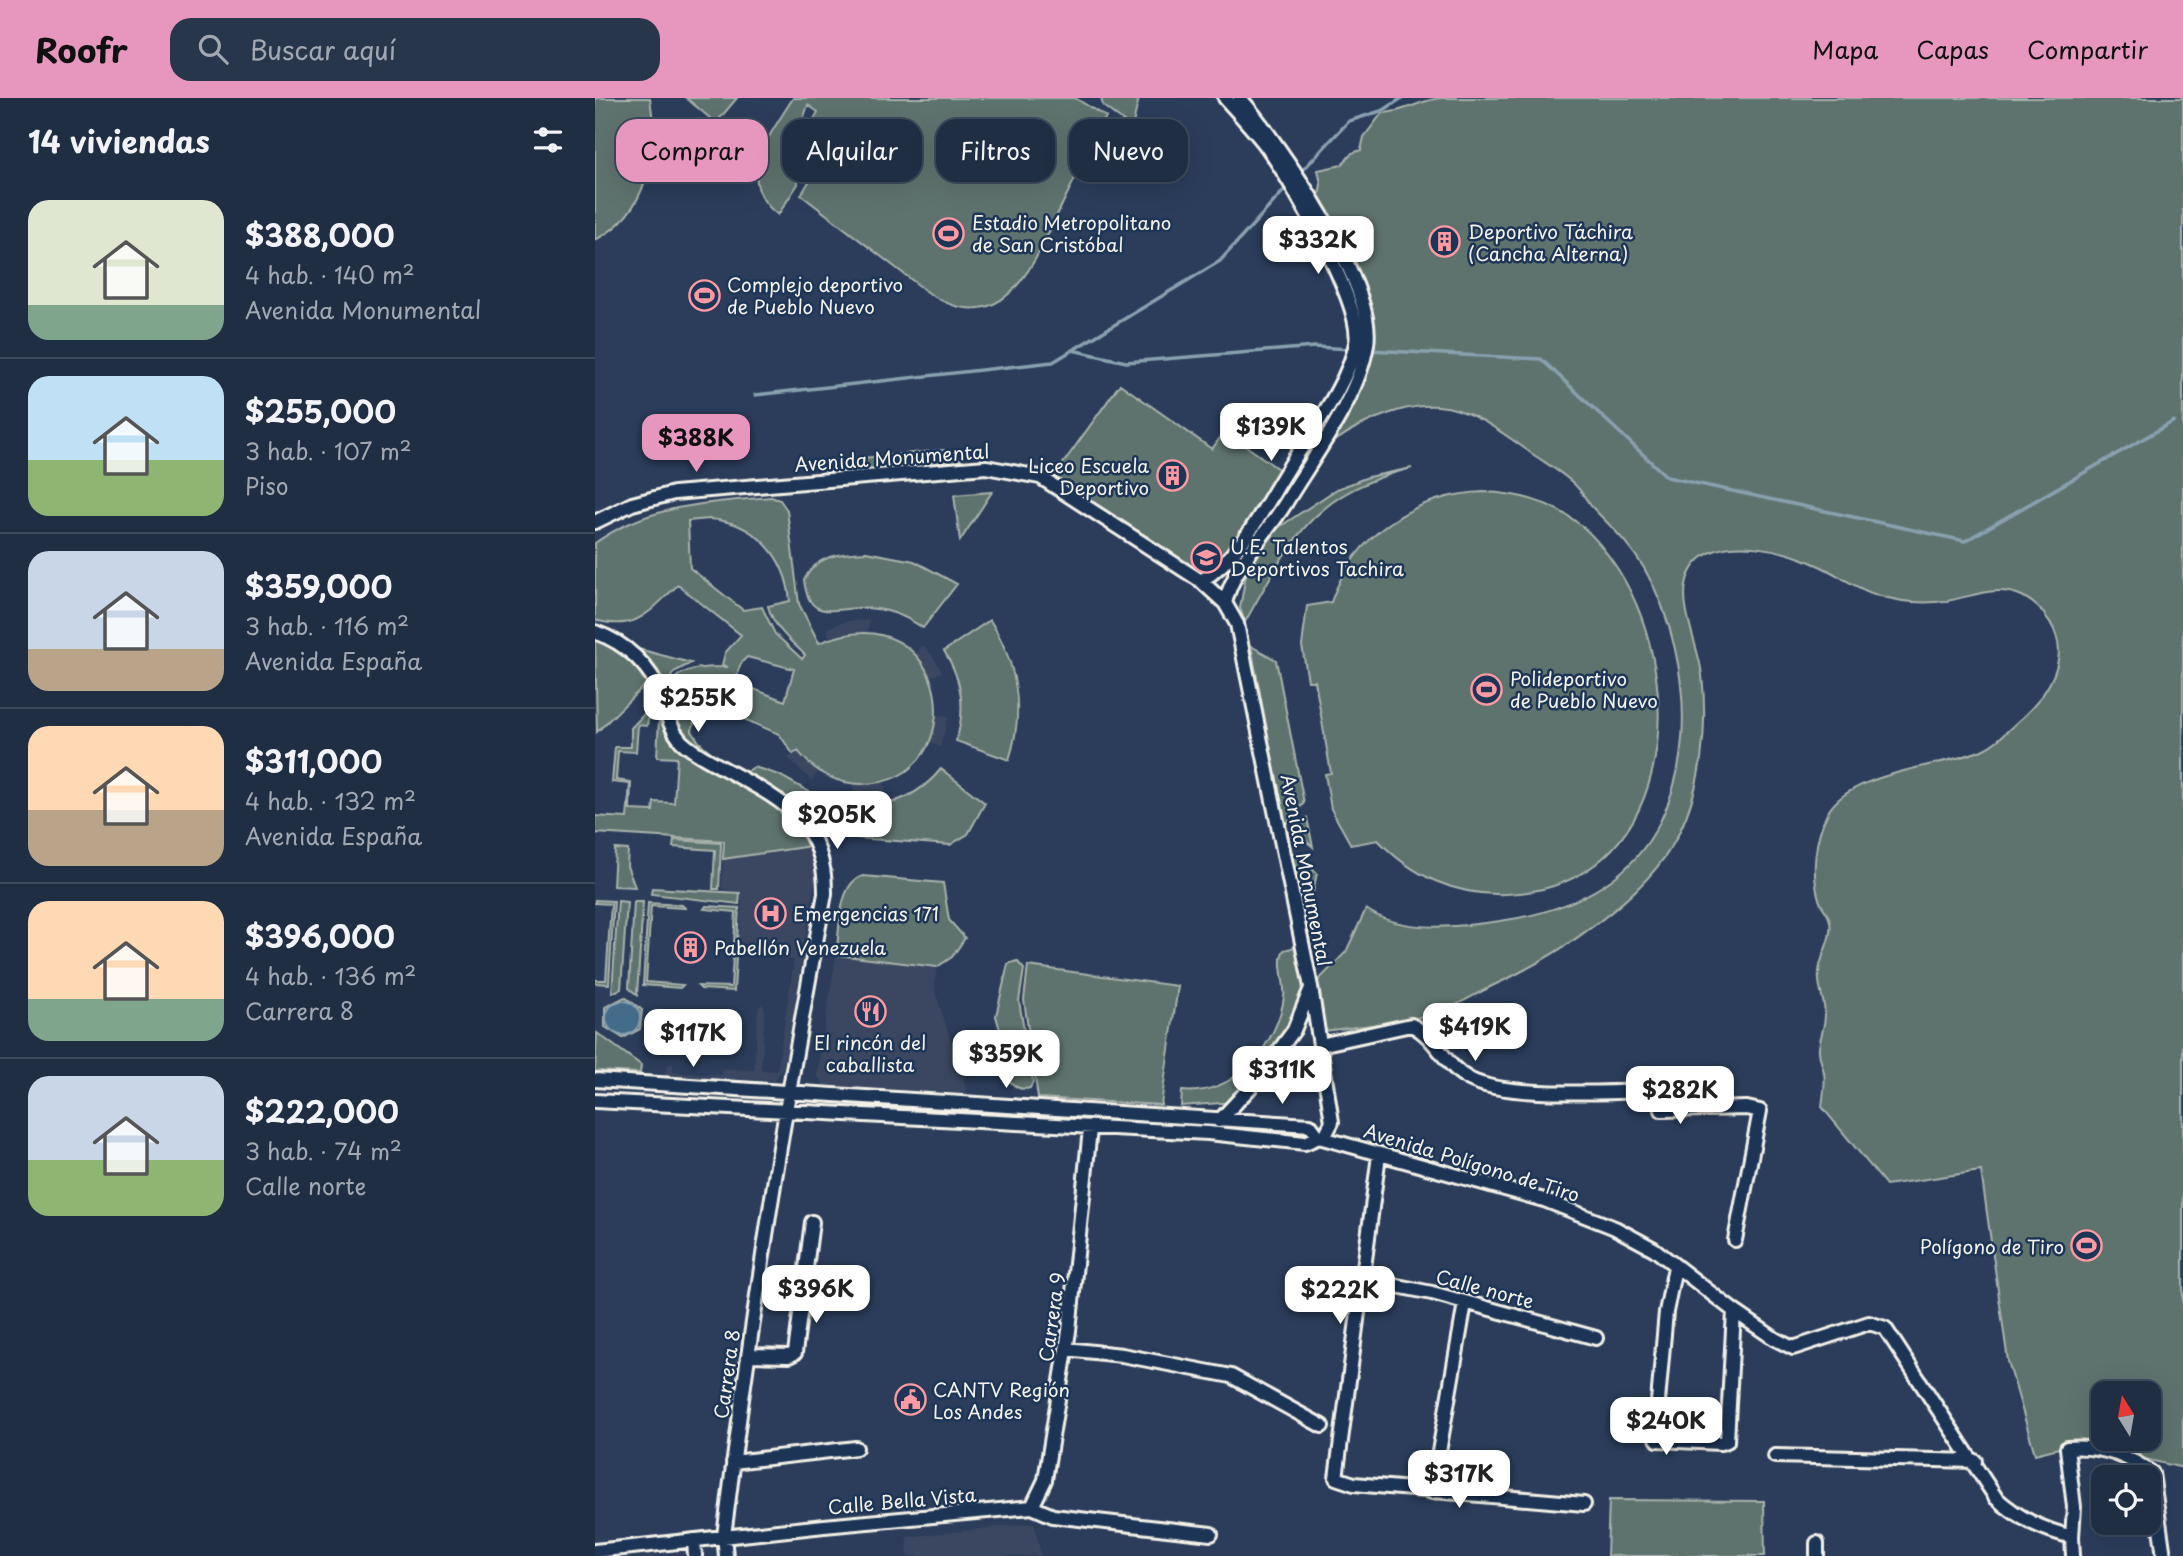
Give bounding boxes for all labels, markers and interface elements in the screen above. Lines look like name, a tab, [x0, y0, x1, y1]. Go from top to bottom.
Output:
search box	[170, 18, 660, 81]
text: Roofr	[35, 24, 128, 74]
icon: search	[194, 30, 232, 68]
text: Buscar aquí	[250, 30, 396, 69]
text: Mapa	[1812, 31, 1878, 67]
text: Capas	[1916, 31, 1989, 67]
text: Compartir	[2027, 31, 2148, 67]
text: 14 viviendas	[28, 118, 210, 163]
chip: Comprar	[616, 119, 768, 182]
chip: Alquilar	[782, 119, 922, 182]
chip: Filtros	[936, 119, 1055, 182]
chip: Nuevo	[1069, 119, 1188, 182]
icon: filters	[529, 121, 567, 159]
place label: Estadio Metropolitano de San Cristóbal	[972, 208, 1171, 258]
text: $388,000	[245, 212, 394, 257]
sports icon: Estadio Metropolitano de San Cristóbal	[932, 216, 966, 250]
pin: $332K	[1269, 216, 1367, 276]
place label: Deportivo Táchira (Cancha Alterna)	[1468, 217, 1633, 267]
text: $332K	[1279, 221, 1357, 256]
building icon: Deportivo Táchira (Cancha Alterna)	[1428, 225, 1462, 259]
icon: home	[84, 228, 168, 312]
text: 4 hab. · 140 m²	[245, 257, 415, 292]
place label: Complejo deportivo de Pueblo Nuevo	[727, 270, 903, 320]
sports icon: Complejo deportivo de Pueblo Nuevo	[687, 278, 721, 312]
text: Avenida Monumental	[245, 292, 481, 327]
text: $255,000	[245, 388, 396, 433]
icon: home	[84, 404, 168, 488]
pin: $139K	[1222, 404, 1320, 463]
text: $139K	[1236, 408, 1306, 443]
pin: $388K	[647, 414, 745, 474]
text: $388K	[658, 419, 734, 454]
text: 3 hab. · 107 m²	[245, 433, 412, 468]
street label: Avenida Monumental	[794, 436, 990, 478]
place label: Liceo Escuela Deportivo	[1028, 451, 1149, 501]
building icon: Liceo Escuela Deportivo	[1155, 459, 1189, 493]
text: Piso	[245, 468, 289, 503]
place label: U.E. Talentos Deportivos Tachira	[1230, 532, 1404, 582]
school or university icon: U.E. Talentos Deportivos Tachira	[1190, 540, 1224, 574]
text: $359,000	[245, 563, 392, 608]
icon: home	[84, 579, 168, 663]
text: 3 hab. · 116 m²	[245, 608, 409, 643]
text: Avenida España	[245, 643, 422, 678]
place label: Polideportivo de Pueblo Nuevo	[1510, 664, 1658, 714]
sports icon: Polideportivo de Pueblo Nuevo	[1470, 672, 1504, 706]
pin: $255K	[649, 674, 747, 734]
text: $255K	[660, 679, 736, 714]
text: $311,000	[245, 738, 382, 783]
icon: home	[84, 754, 168, 838]
street label: Avenida Monumental	[1275, 771, 1339, 969]
text: 4 hab. · 132 m²	[245, 783, 416, 818]
pin: $205K	[788, 792, 886, 851]
text: $205K	[798, 796, 876, 831]
text: Avenida España	[245, 818, 422, 853]
hospital icon: Emergencias 171	[753, 896, 787, 930]
place label: Emergencias 171	[793, 899, 939, 927]
text: $396,000	[245, 913, 395, 958]
icon: home	[84, 929, 168, 1013]
building icon: Pabellón Venezuela	[674, 930, 708, 964]
place label: Pabellón Venezuela	[714, 933, 886, 961]
text: 4 hab. · 136 m²	[245, 958, 416, 993]
text: Carrera 8	[245, 993, 354, 1028]
restaurant icon: El rincón del caballista	[853, 994, 887, 1028]
pin: $419K	[1426, 1004, 1524, 1063]
text: $419K	[1439, 1008, 1511, 1043]
pin: $117K	[644, 1010, 742, 1069]
text: $117K	[660, 1014, 726, 1049]
place label: El rincón del caballista	[814, 1028, 926, 1078]
pin: $359K	[957, 1030, 1055, 1090]
text: $359K	[969, 1035, 1043, 1070]
pin: $311K	[1233, 1046, 1331, 1106]
text: $311K	[1248, 1051, 1316, 1086]
pin: $282K	[1631, 1066, 1729, 1126]
text: $282K	[1642, 1071, 1718, 1106]
text: $222,000	[245, 1088, 399, 1133]
icon: home	[84, 1104, 168, 1188]
street label: Avenida Polígono de Tiro	[1361, 1116, 1583, 1208]
text: 3 hab. · 74 m²	[245, 1133, 402, 1168]
text: Calle norte	[245, 1168, 366, 1203]
sports icon: Polígono de Tiro	[2070, 1229, 2104, 1263]
place label: Polígono de Tiro	[1920, 1232, 2064, 1260]
street label: Calle norte	[1433, 1262, 1537, 1314]
pin: $396K	[767, 1266, 865, 1325]
pin: $222K	[1291, 1266, 1389, 1326]
text: $396K	[778, 1270, 854, 1305]
street label: Carrera 9	[1031, 1271, 1071, 1363]
text: $222K	[1301, 1271, 1379, 1306]
street label: Carrera 8	[706, 1327, 746, 1421]
place label: CANTV Región Los Andes	[933, 1375, 1070, 1425]
north arrow	[2091, 1381, 2161, 1451]
map controls	[2091, 1381, 2161, 1535]
public building icon: CANTV Región Los Andes	[893, 1383, 927, 1417]
pin: $240K	[1617, 1398, 1715, 1457]
text: $240K	[1626, 1402, 1706, 1437]
pin: $317K	[1410, 1450, 1508, 1510]
text: $317K	[1424, 1455, 1494, 1490]
button: locate	[2091, 1465, 2161, 1535]
street label: Calle Bella Vista	[827, 1480, 978, 1520]

